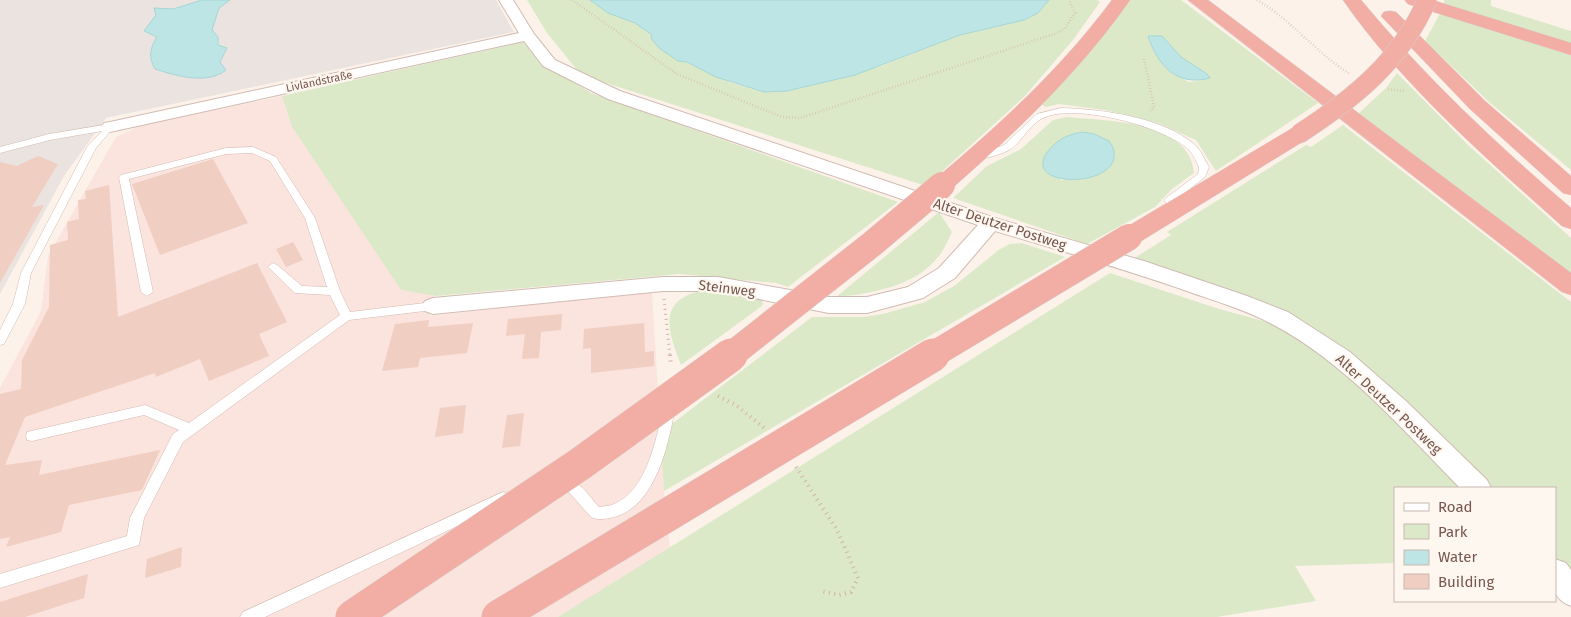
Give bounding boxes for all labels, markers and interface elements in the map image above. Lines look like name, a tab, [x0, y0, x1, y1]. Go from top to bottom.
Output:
street label: Livlandstraße	[285, 68, 354, 95]
street label: Alter Deutzer Postweg	[931, 195, 1069, 254]
street label: Steinweg	[698, 277, 757, 301]
street label: Alter Deutzer Postweg	[1332, 351, 1446, 458]
legend	[1394, 487, 1556, 602]
text: Road	[1438, 498, 1473, 516]
text: Park	[1438, 523, 1468, 541]
text: Water	[1438, 548, 1477, 566]
text: Building	[1438, 573, 1494, 591]

